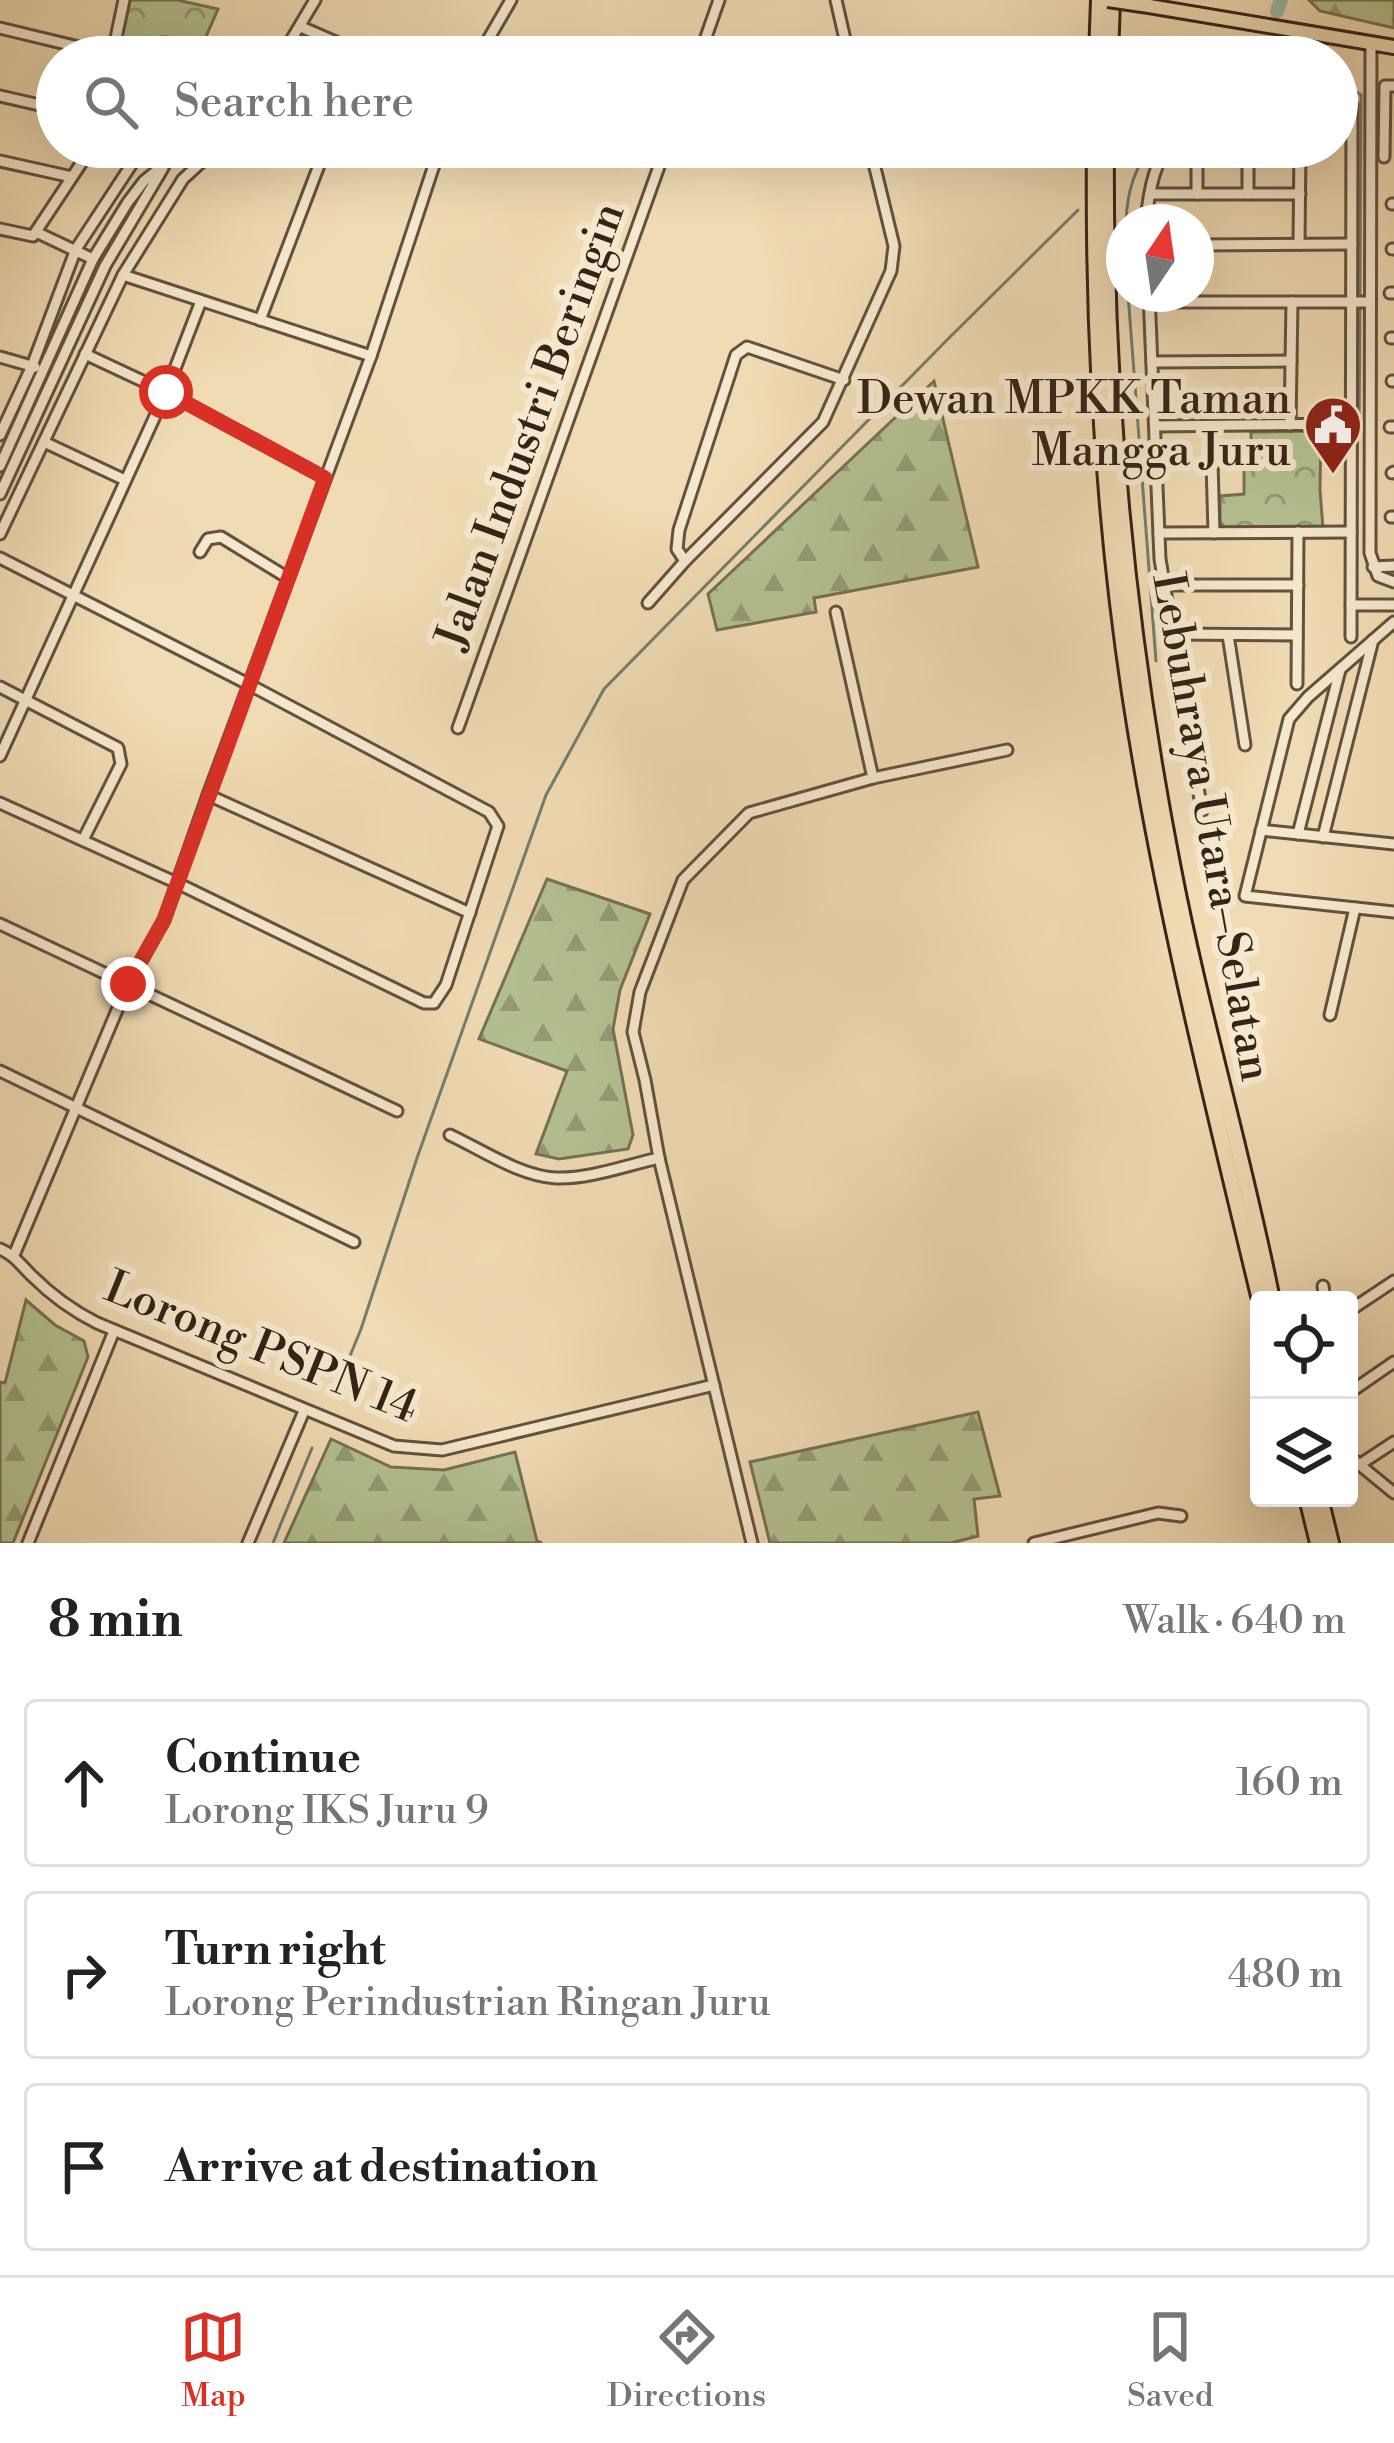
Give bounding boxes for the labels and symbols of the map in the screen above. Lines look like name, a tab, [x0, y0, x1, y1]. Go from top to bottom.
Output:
street label: Jalan Industri Beringin	[423, 195, 638, 659]
north arrow	[1106, 204, 1214, 312]
route start	[139, 365, 193, 419]
place label: Dewan MPKK Taman Mangga Juru	[857, 371, 1291, 480]
public building icon: Dewan MPKK Taman Mangga Juru	[1302, 394, 1364, 476]
street label: Lebuhraya Utara–Selatan	[1138, 568, 1284, 1086]
route end	[101, 957, 155, 1011]
street label: Lorong PSPN 14	[96, 1259, 426, 1437]

